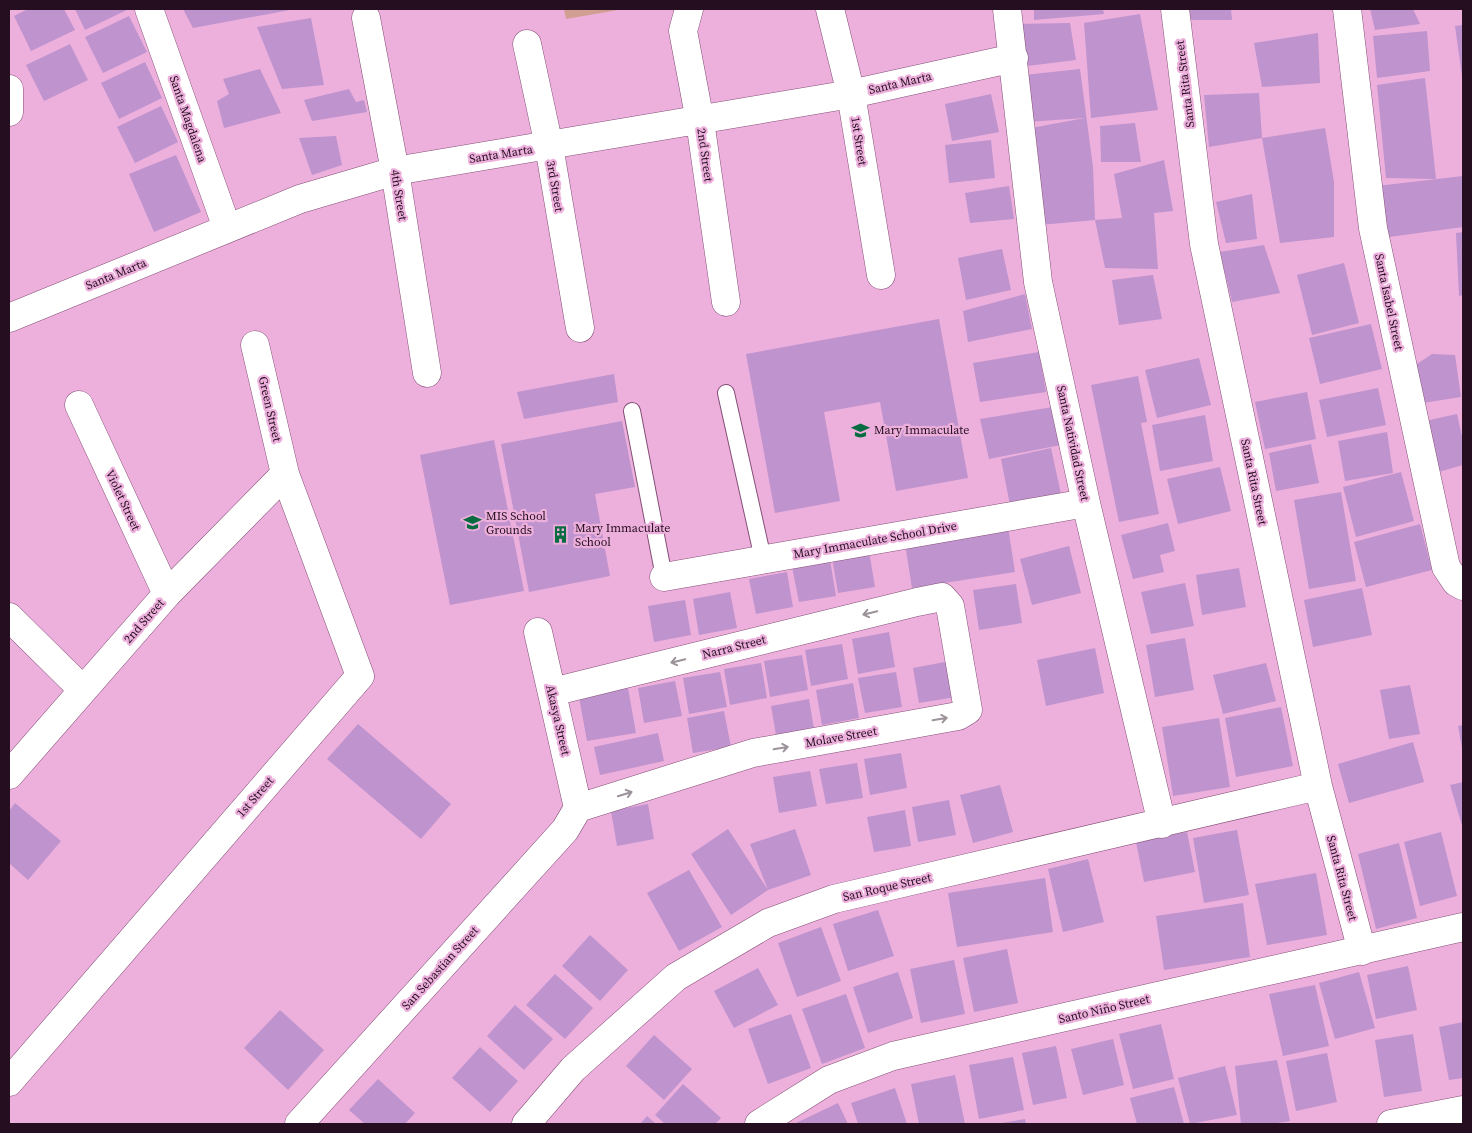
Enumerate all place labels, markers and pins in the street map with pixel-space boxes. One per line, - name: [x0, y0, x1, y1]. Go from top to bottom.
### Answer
- school or university icon: Mary Immaculate: [850, 420, 870, 440]
- place label: Mary Immaculate: [874, 422, 969, 438]
- place label: MIS School Grounds: [486, 508, 546, 538]
- school or university icon: MIS School Grounds: [462, 513, 482, 533]
- place label: Mary Immaculate School: [575, 520, 670, 550]
- building icon: Mary Immaculate School: [551, 525, 571, 545]

